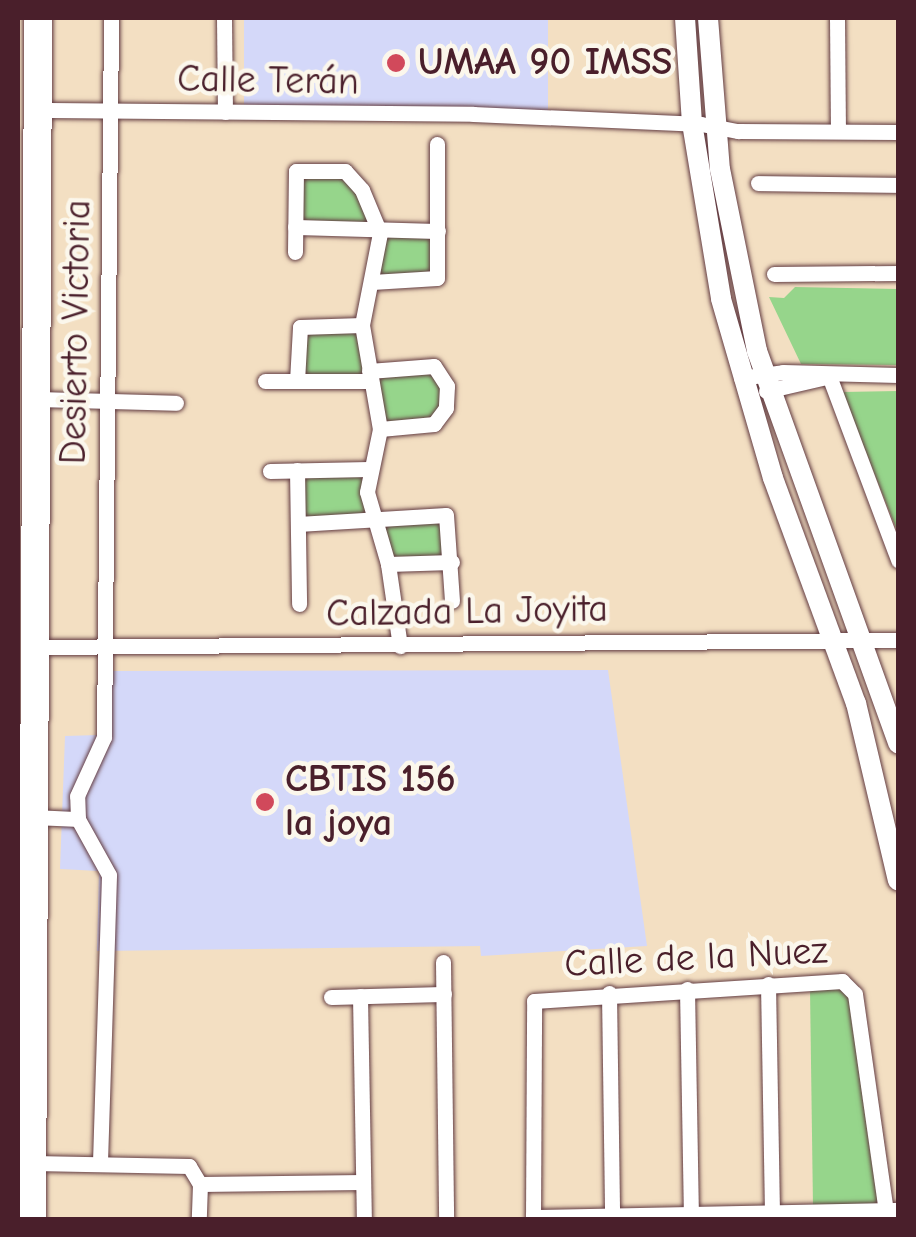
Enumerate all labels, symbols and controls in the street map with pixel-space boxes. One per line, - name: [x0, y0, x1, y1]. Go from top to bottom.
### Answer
- place label: UMAA 90 IMSS: [418, 40, 672, 86]
- marker: UMAA 90 IMSS: [383, 50, 409, 76]
- street label: Calle Terán: [177, 57, 359, 105]
- street label: Desierto Victoria: [51, 199, 101, 465]
- street label: Calzada La Joyita: [326, 587, 608, 637]
- place label: CBTIS 156 la joya: [285, 757, 456, 846]
- marker: CBTIS 156 la joya: [254, 791, 276, 813]
- street label: Calle de la Nuez: [563, 928, 829, 988]

